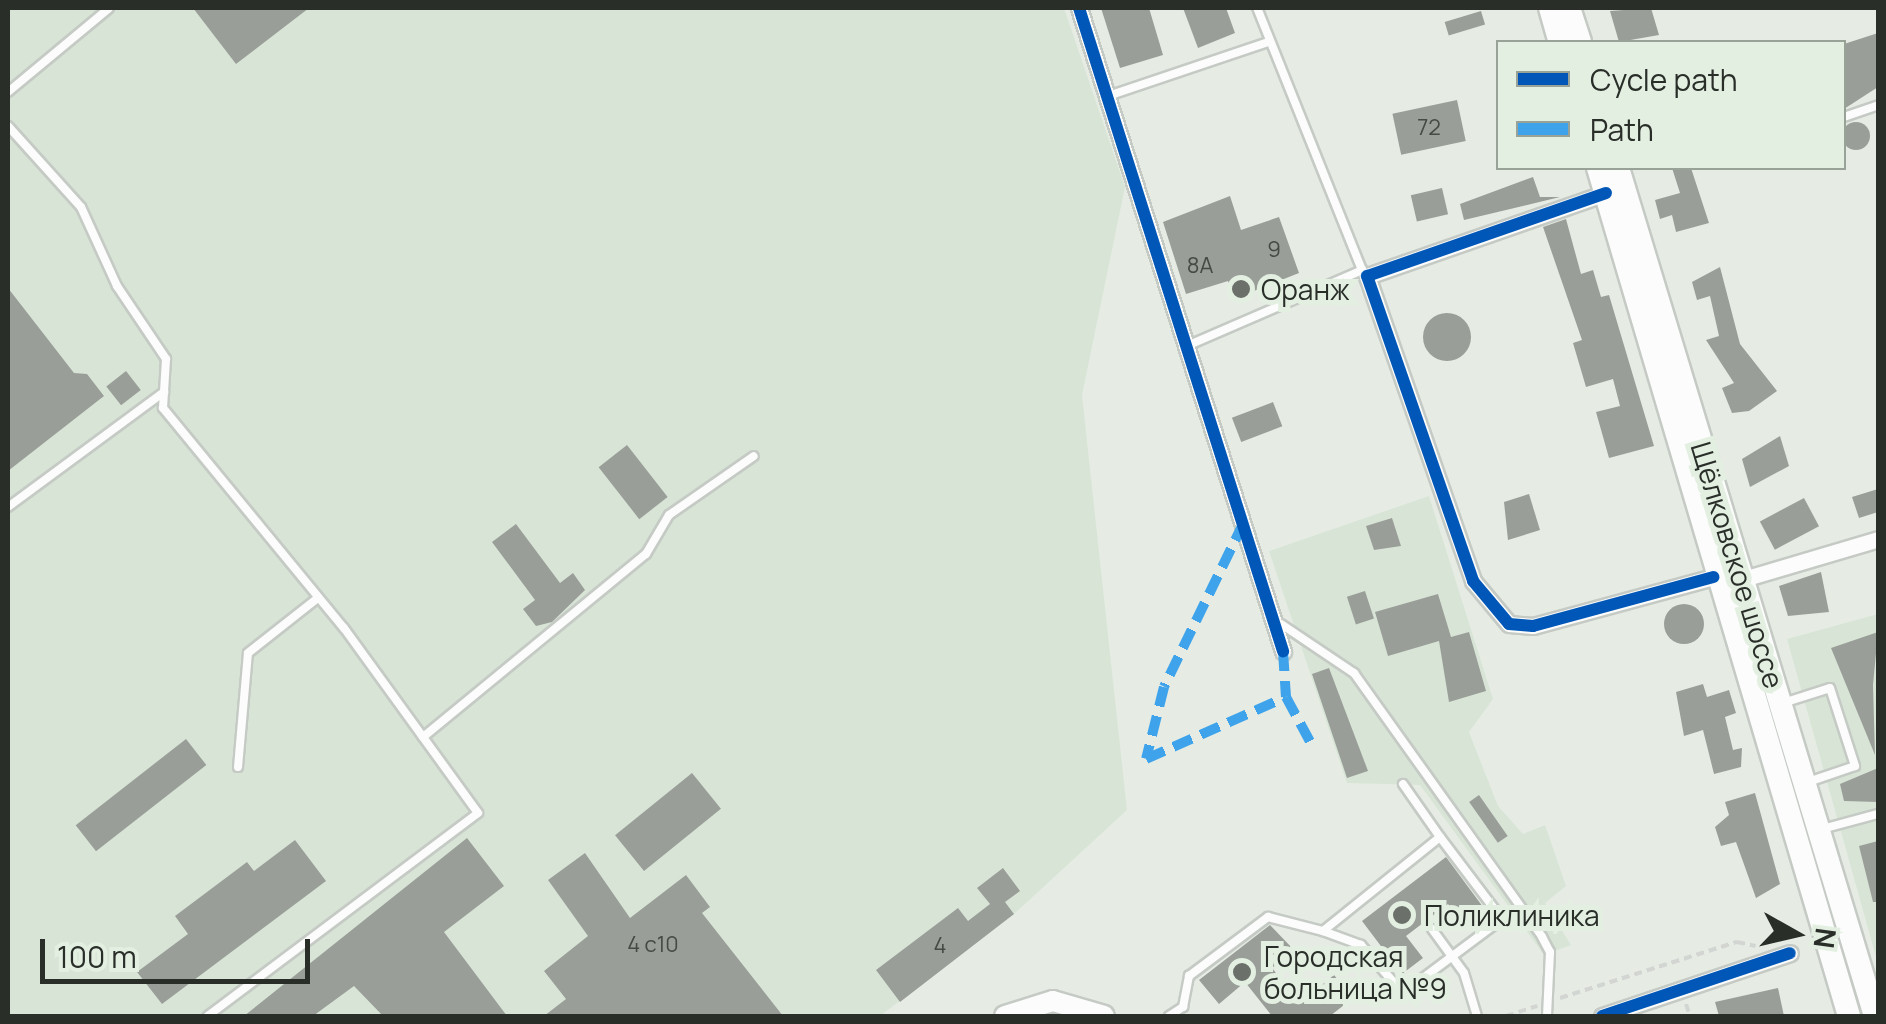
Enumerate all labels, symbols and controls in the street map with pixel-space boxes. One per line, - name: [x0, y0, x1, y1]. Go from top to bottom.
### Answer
- legend: [1496, 40, 1846, 170]
- text: Cycle path: [1590, 59, 1738, 100]
- text: Path: [1590, 109, 1654, 150]
- house number: 72: [1417, 115, 1441, 141]
- house number: 9: [1267, 237, 1281, 263]
- house number: 8А: [1187, 253, 1213, 279]
- place label: Оранж: [1261, 272, 1349, 306]
- marker: Оранж: [1230, 278, 1252, 300]
- street label: Щёлковское шоссе: [1685, 438, 1791, 692]
- north arrow: [1746, 884, 1846, 984]
- place label: Поликлиника: [1424, 898, 1600, 932]
- marker: Поликлиника: [1389, 902, 1415, 928]
- scale bar: [45, 919, 315, 981]
- text: N: [1805, 926, 1846, 951]
- house number: 4 с10: [627, 932, 679, 958]
- house number: 4: [934, 933, 946, 959]
- text: 100 m: [57, 936, 137, 977]
- place label: Городская больница №9: [1264, 939, 1447, 1005]
- marker: Городская больница №9: [1229, 959, 1255, 985]

